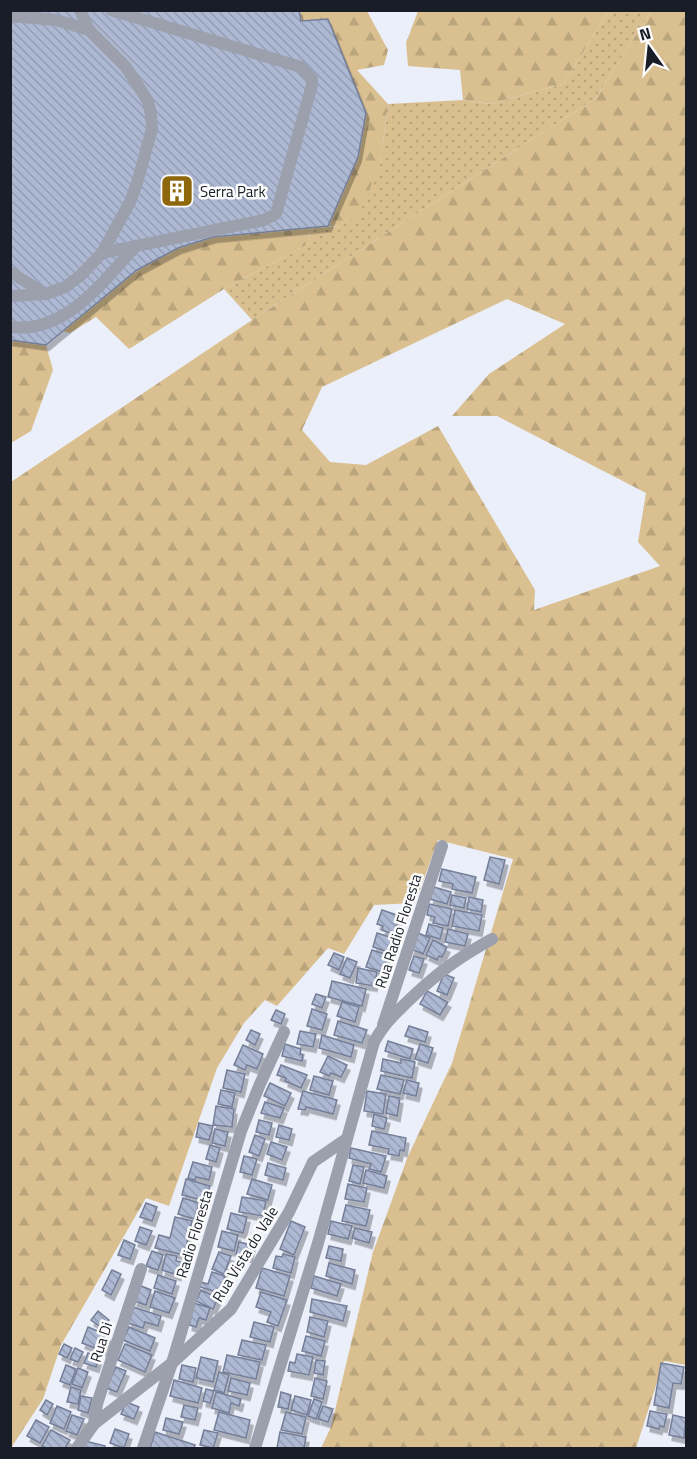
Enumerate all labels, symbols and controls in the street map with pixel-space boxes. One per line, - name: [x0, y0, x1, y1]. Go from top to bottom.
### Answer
- north arrow: [619, 18, 679, 78]
- text: N: [637, 20, 654, 47]
- building icon: Serra Park: [159, 173, 195, 209]
- place label: Serra Park: [200, 180, 266, 203]
- street label: Rua Radio Floresta: [369, 870, 427, 991]
- street label: Radio Floresta: [170, 1187, 218, 1281]
- street label: Rua Vista do Vale: [206, 1202, 284, 1306]
- street label: Rua Di: [84, 1319, 118, 1365]

